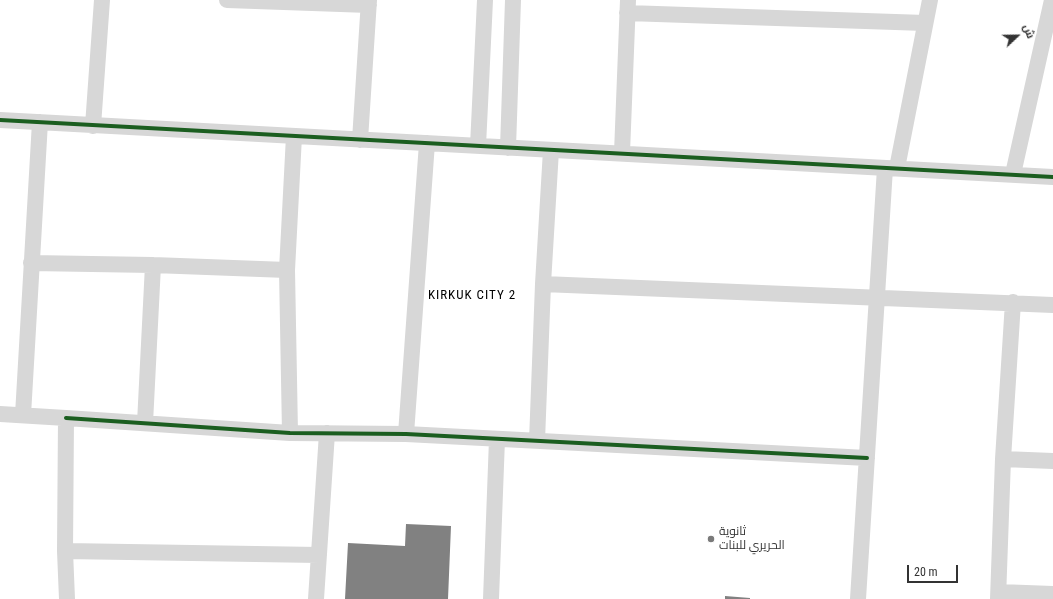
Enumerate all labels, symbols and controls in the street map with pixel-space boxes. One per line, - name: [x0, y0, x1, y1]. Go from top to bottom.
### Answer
- north arrow: [997, 16, 1037, 56]
- text: ش: [1020, 22, 1037, 40]
- district label: KIRKUK CITY 2: [428, 288, 516, 304]
- place label: ثانوية الحريري للبنات: [719, 525, 785, 553]
- marker: ثانوية الحريري للبنات: [706, 534, 716, 544]
- scale bar: [909, 557, 960, 583]
- text: 20 m: [914, 565, 938, 579]

